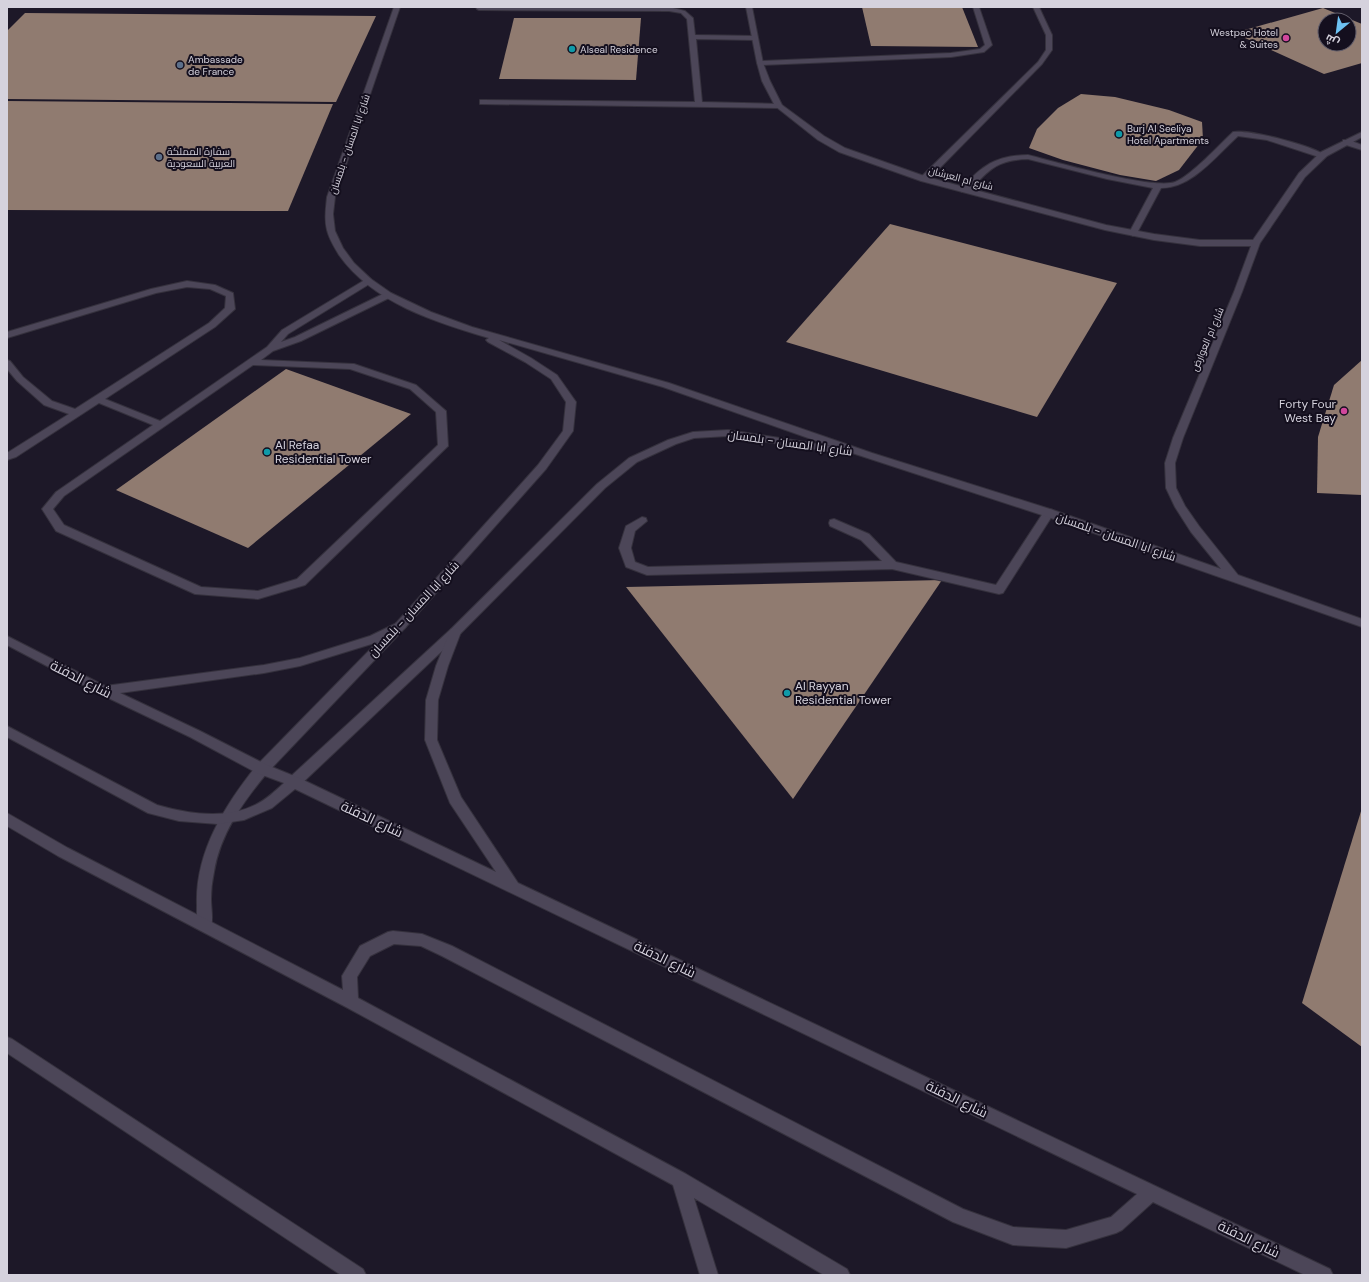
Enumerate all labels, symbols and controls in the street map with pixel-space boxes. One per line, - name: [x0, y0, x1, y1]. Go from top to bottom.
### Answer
- north arrow: [1317, 12, 1357, 52]
- place label: Westpac Hotel & Suites: [1210, 26, 1278, 51]
- text: ش: [1323, 31, 1342, 50]
- marker: Westpac Hotel & Suites: [1281, 33, 1291, 43]
- place label: Alseal Residence: [580, 43, 658, 56]
- marker: Alseal Residence: [567, 44, 577, 54]
- place label: Ambassade de France: [188, 53, 243, 78]
- marker: Ambassade de France: [175, 60, 185, 70]
- street label: شارع ابا المسان - بلمسان: [326, 92, 373, 196]
- place label: Burj Al Seeliya Hotel Apartments: [1127, 122, 1209, 147]
- marker: Burj Al Seeliya Hotel Apartments: [1114, 129, 1124, 139]
- place label: سفارة المملكة العربية السعودية: [167, 145, 235, 170]
- marker: سفارة المملكة العربية السعودية: [154, 152, 164, 162]
- street label: شارع ام العرشان: [927, 164, 995, 194]
- street label: شارع ام العوارض: [1188, 305, 1228, 374]
- place label: Forty Four West Bay: [1279, 396, 1337, 426]
- marker: Forty Four West Bay: [1339, 406, 1349, 416]
- street label: شارع ابا المسان - بلمسان: [727, 426, 853, 460]
- place label: Al Refaa Residential Tower: [275, 437, 372, 467]
- marker: Al Refaa Residential Tower: [262, 447, 272, 457]
- street label: شارع ابا المسان - بلمسان: [1054, 509, 1178, 565]
- street label: شارع ابا المسان - بلمسان: [365, 557, 463, 660]
- street label: شارع الدفنة: [47, 656, 115, 702]
- place label: Al Rayyan Residential Tower: [795, 678, 892, 708]
- marker: Al Rayyan Residential Tower: [782, 688, 792, 698]
- street label: شارع الدفنة: [338, 797, 406, 841]
- street label: شارع الدفنة: [631, 936, 699, 982]
- street label: شارع الدفنة: [923, 1076, 991, 1122]
- street label: شارع الدفنة: [1215, 1216, 1283, 1262]

